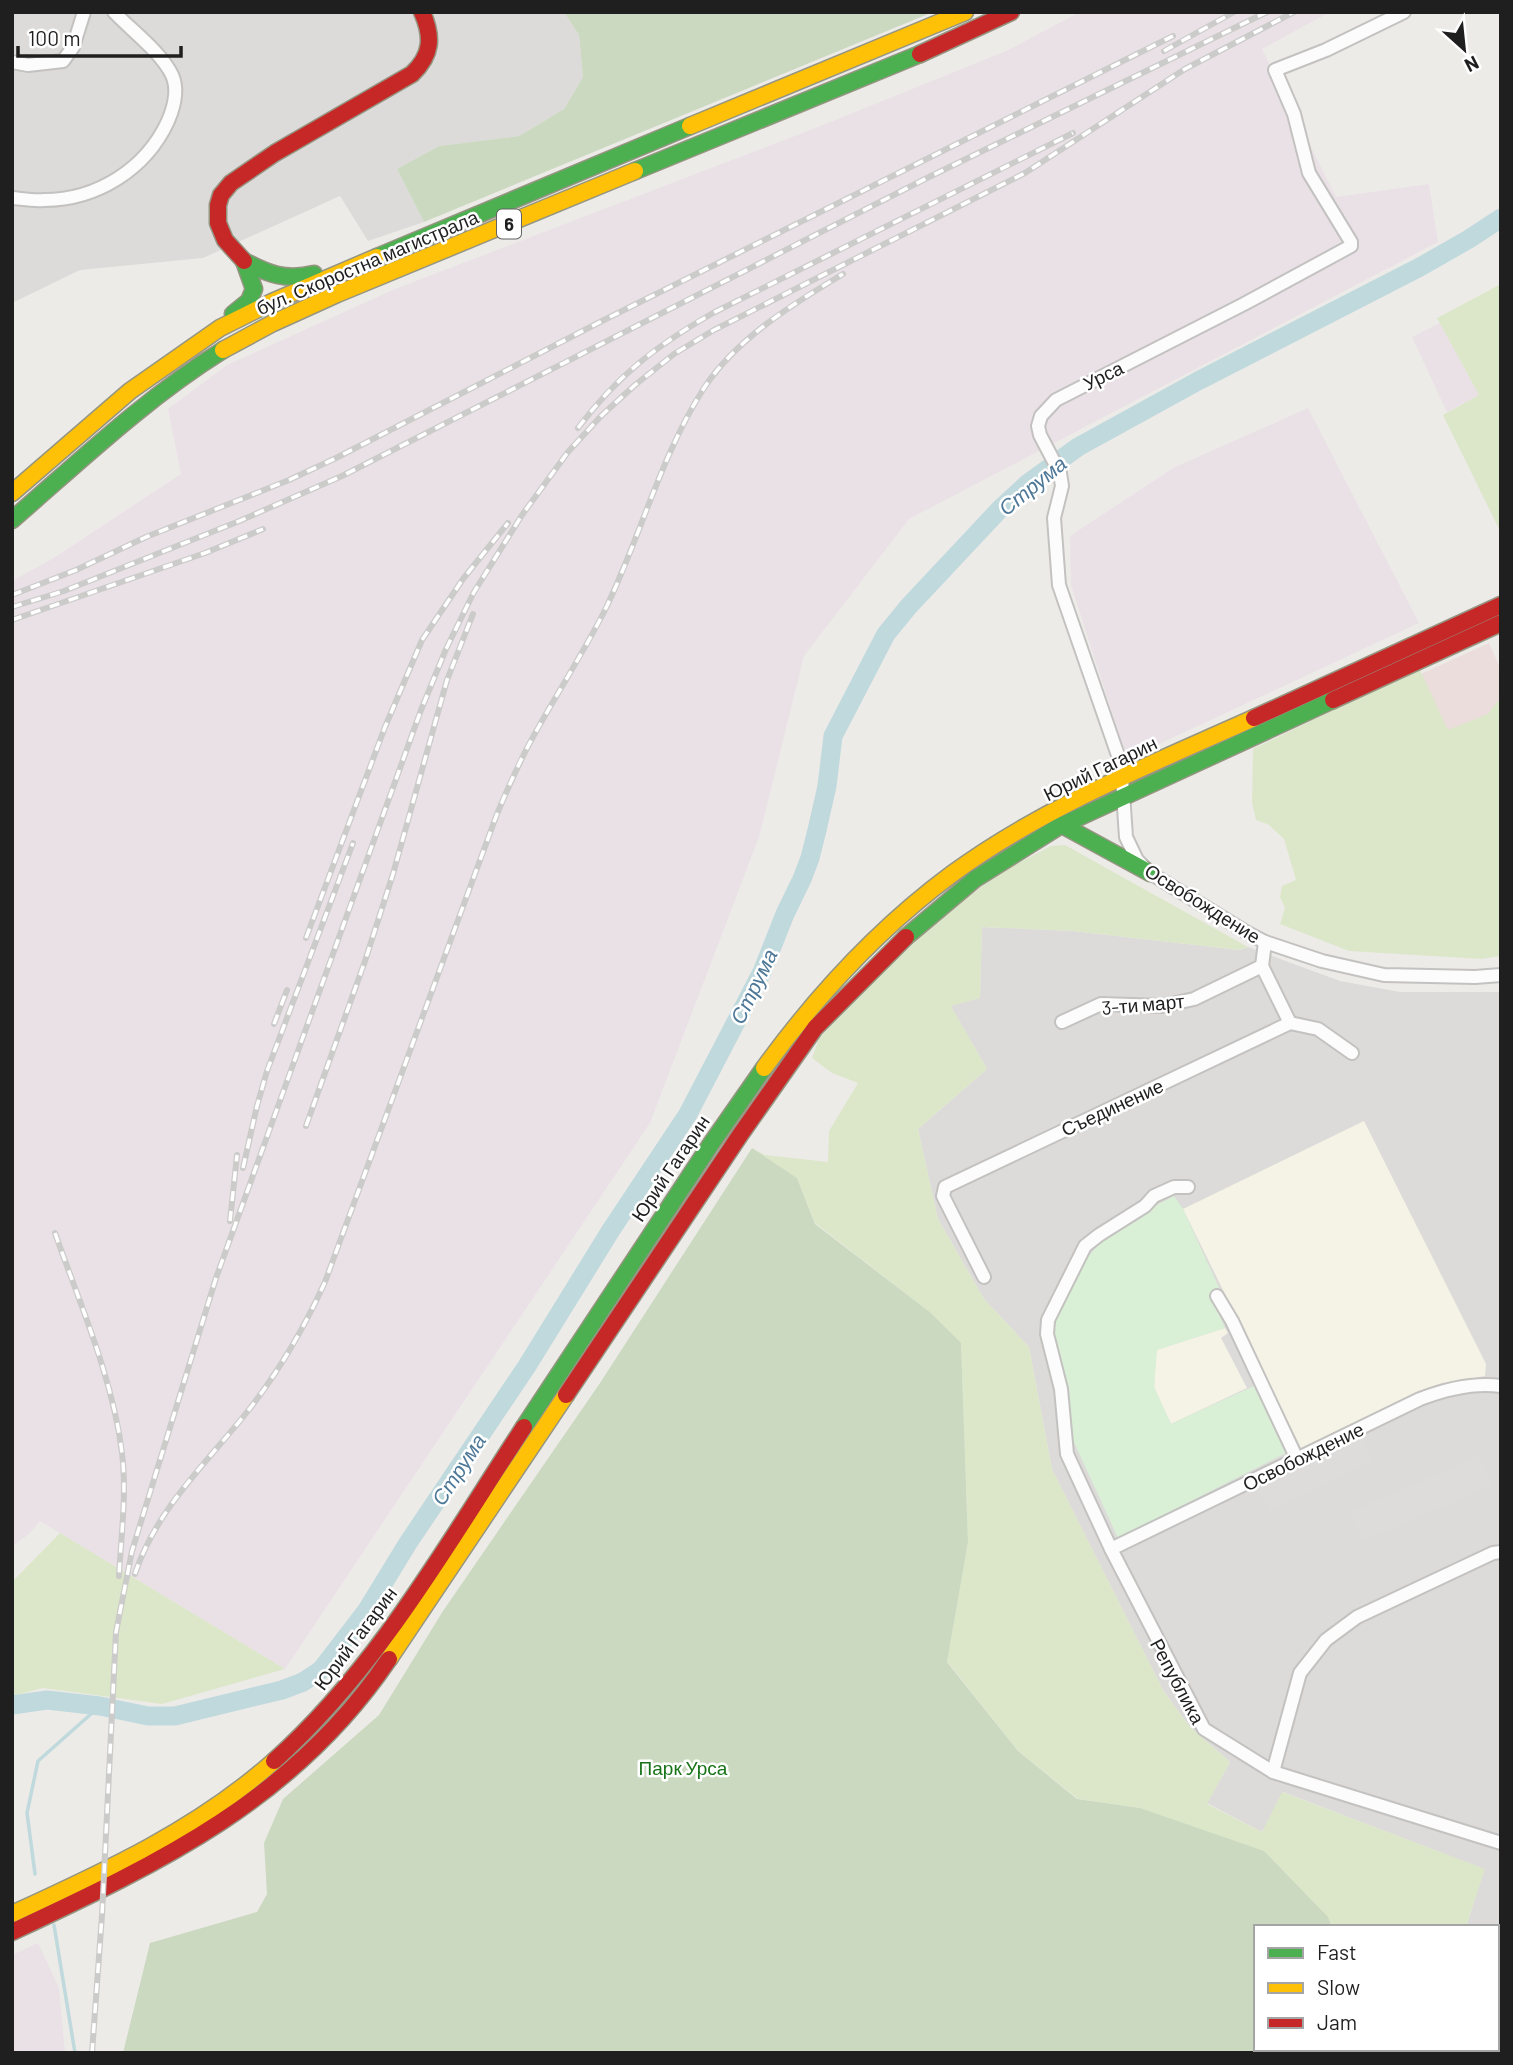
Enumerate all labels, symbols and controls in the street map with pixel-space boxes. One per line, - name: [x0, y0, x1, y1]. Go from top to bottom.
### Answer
- scale bar: [18, 14, 180, 58]
- north arrow: [1429, 14, 1499, 84]
- text: 100 m: [28, 25, 81, 50]
- text: N: [1461, 51, 1483, 78]
- street label: бул. Скоростна магистрала: [253, 205, 482, 319]
- road number: 6: [497, 210, 521, 238]
- street label: Урса: [1079, 355, 1127, 395]
- water label: Струма: [993, 450, 1071, 520]
- street label: Юрий Гагарин: [1040, 731, 1160, 805]
- street label: Освобождение: [1141, 858, 1265, 948]
- water label: Струма: [724, 945, 782, 1027]
- street label: 3-ти март: [1101, 989, 1186, 1019]
- street label: Съединение: [1057, 1073, 1167, 1141]
- street label: Юрий Гагарин: [626, 1110, 714, 1226]
- street label: Освобождение: [1239, 1417, 1367, 1495]
- water label: Струма: [426, 1429, 490, 1509]
- street label: Юрий Гагарин: [309, 1582, 401, 1694]
- street label: Република: [1146, 1634, 1210, 1728]
- park label: Парк Урса: [639, 1756, 728, 1779]
- legend: [1254, 1925, 1499, 2051]
- text: Fast: [1317, 1939, 1357, 1964]
- text: Slow: [1317, 1974, 1360, 1999]
- text: Jam: [1317, 2009, 1357, 2034]

